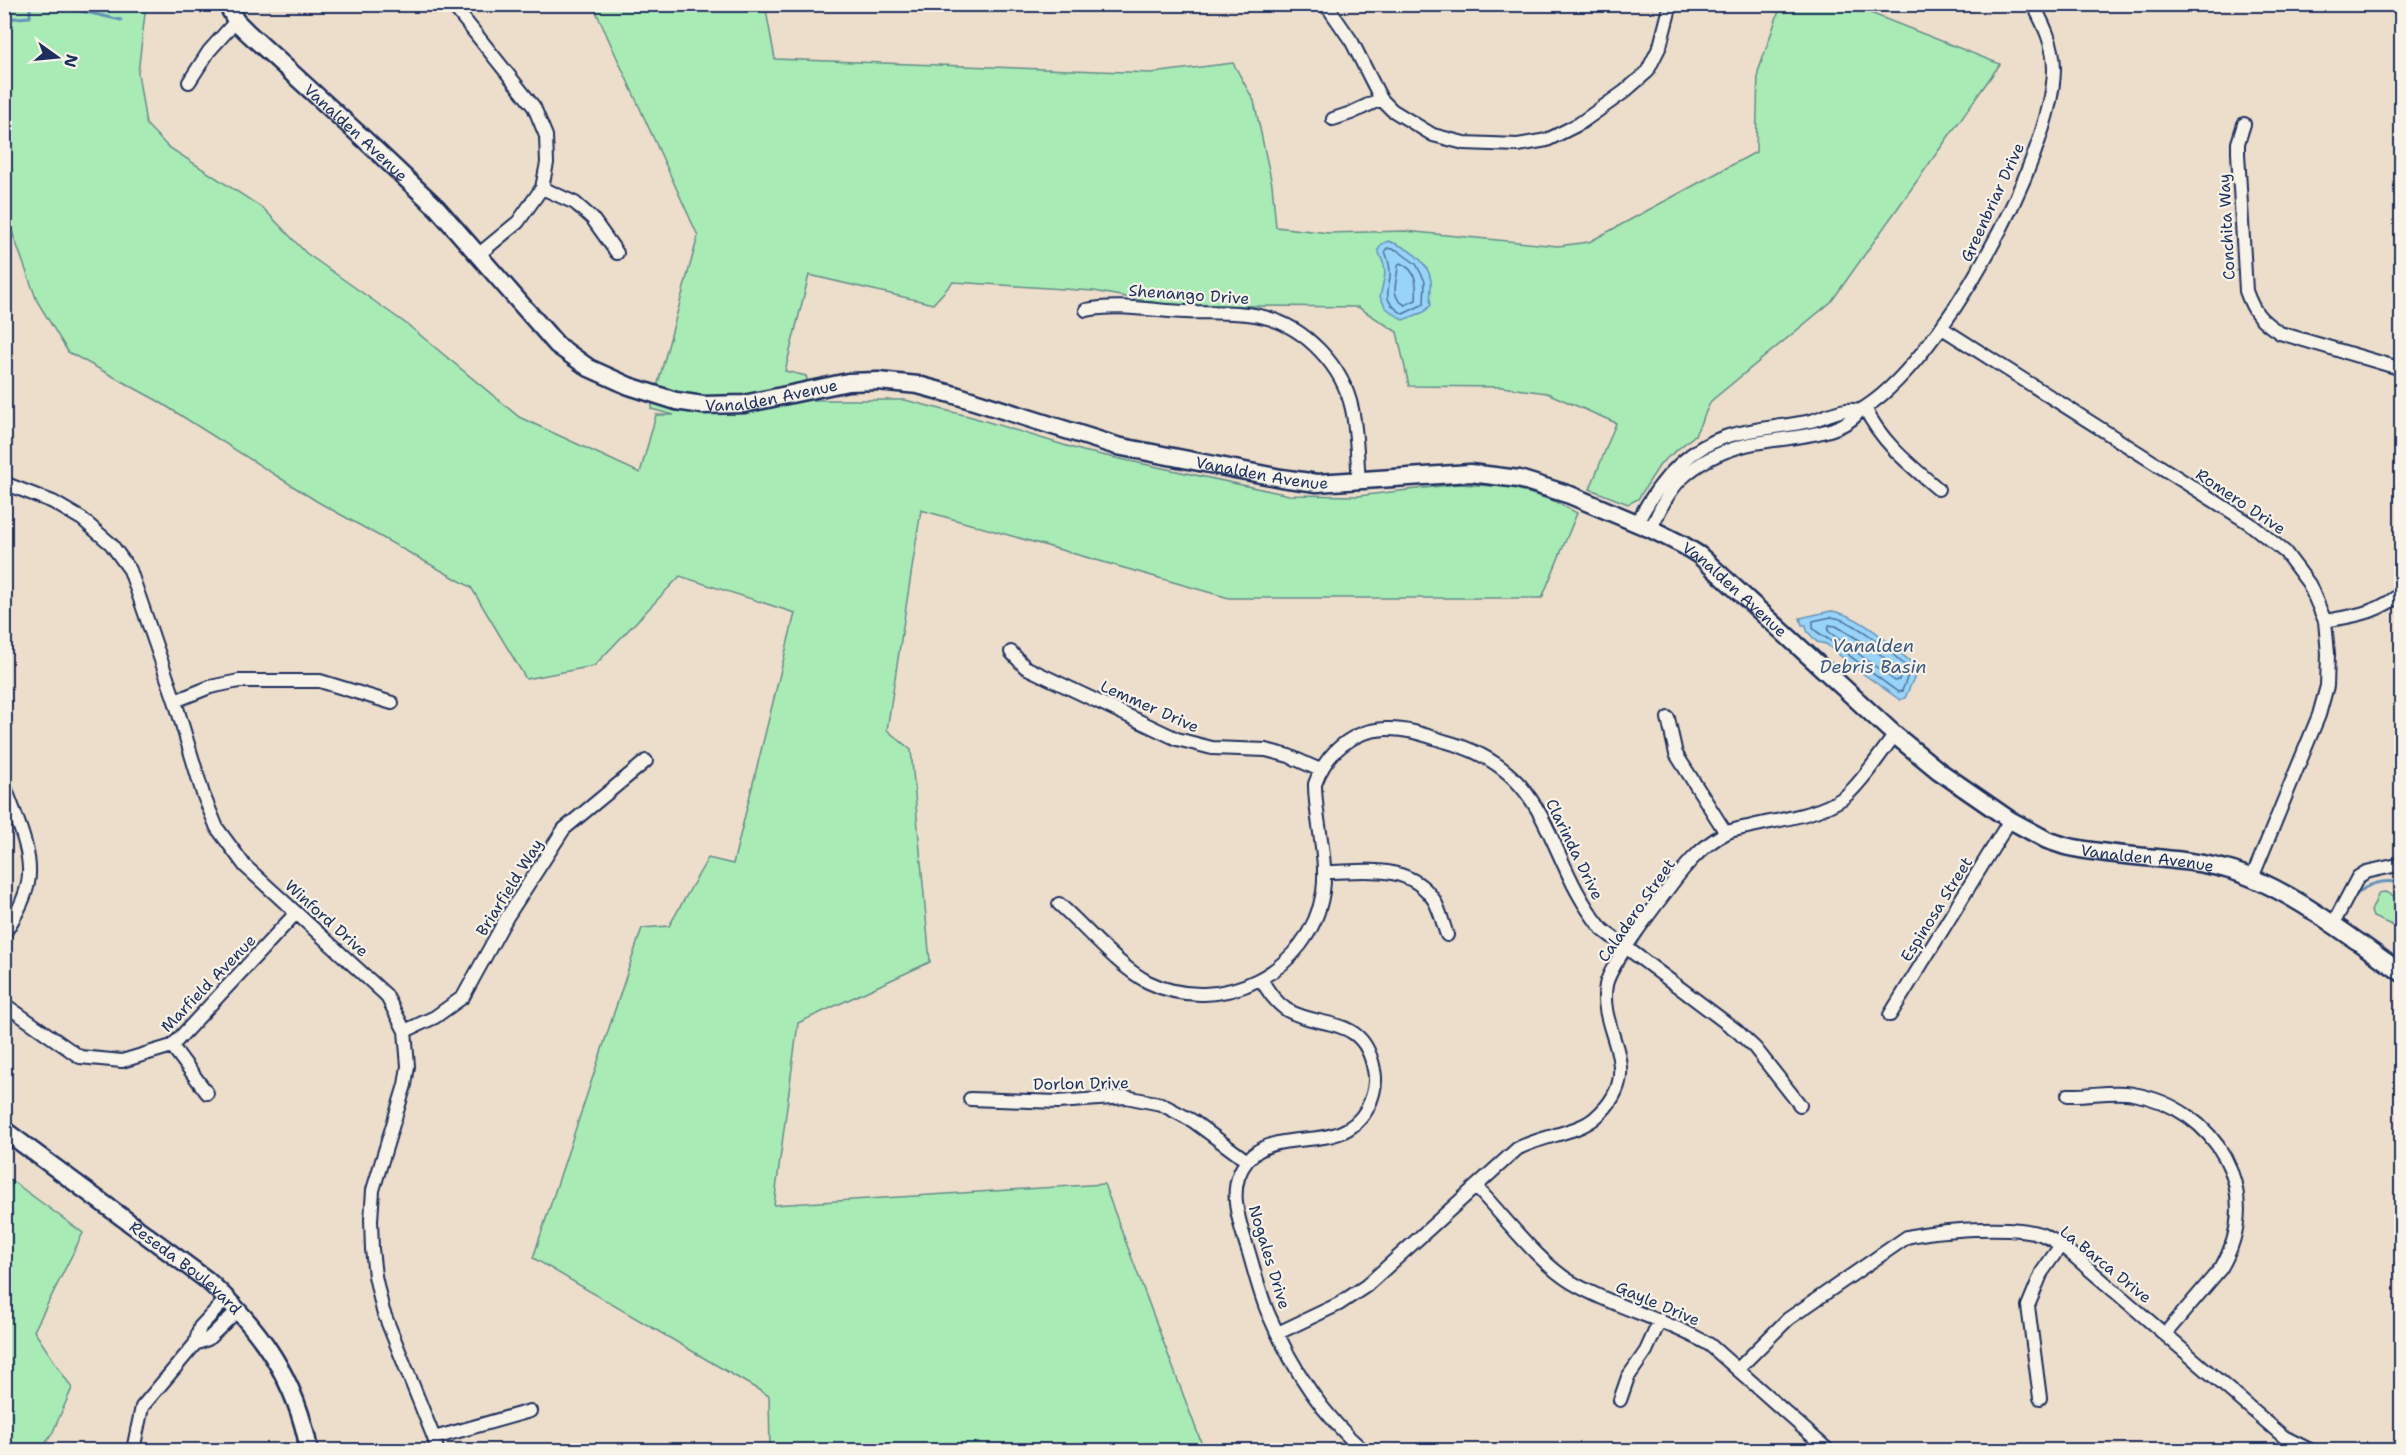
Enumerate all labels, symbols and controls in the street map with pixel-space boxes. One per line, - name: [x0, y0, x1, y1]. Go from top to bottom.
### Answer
- north arrow: [27, 27, 87, 87]
- text: N: [59, 52, 83, 70]
- street label: Vanalden Avenue: [299, 79, 412, 186]
- street label: Greenbriar Drive: [1956, 139, 2029, 265]
- street label: Conchita Way: [2213, 173, 2240, 281]
- street label: Shenango Drive: [1128, 280, 1250, 309]
- street label: Vanalden Avenue: [705, 374, 840, 416]
- street label: Vanalden Avenue: [1194, 452, 1329, 494]
- street label: Romero Drive: [2192, 464, 2290, 539]
- street label: Vanalden Avenue: [1678, 537, 1792, 642]
- water label: Vanalden Debris Basin: [1820, 634, 1926, 679]
- street label: Lemmer Drive: [1097, 675, 1202, 738]
- street label: Clarinda Drive: [1541, 795, 1608, 903]
- street label: Briarfield Way: [471, 835, 548, 940]
- street label: Vanalden Avenue: [2079, 839, 2216, 877]
- street label: Espinosa Street: [1896, 853, 1977, 966]
- street label: Caladero Street: [1593, 854, 1680, 966]
- street label: Winford Drive: [280, 875, 373, 962]
- street label: Marfield Avenue: [156, 930, 260, 1037]
- street label: Dorlon Drive: [1033, 1072, 1129, 1095]
- street label: Nogales Drive: [1244, 1203, 1295, 1312]
- street label: Reseda Boulevard: [125, 1216, 246, 1319]
- street label: La Barca Drive: [2056, 1221, 2156, 1308]
- street label: Gayle Drive: [1613, 1276, 1703, 1331]

